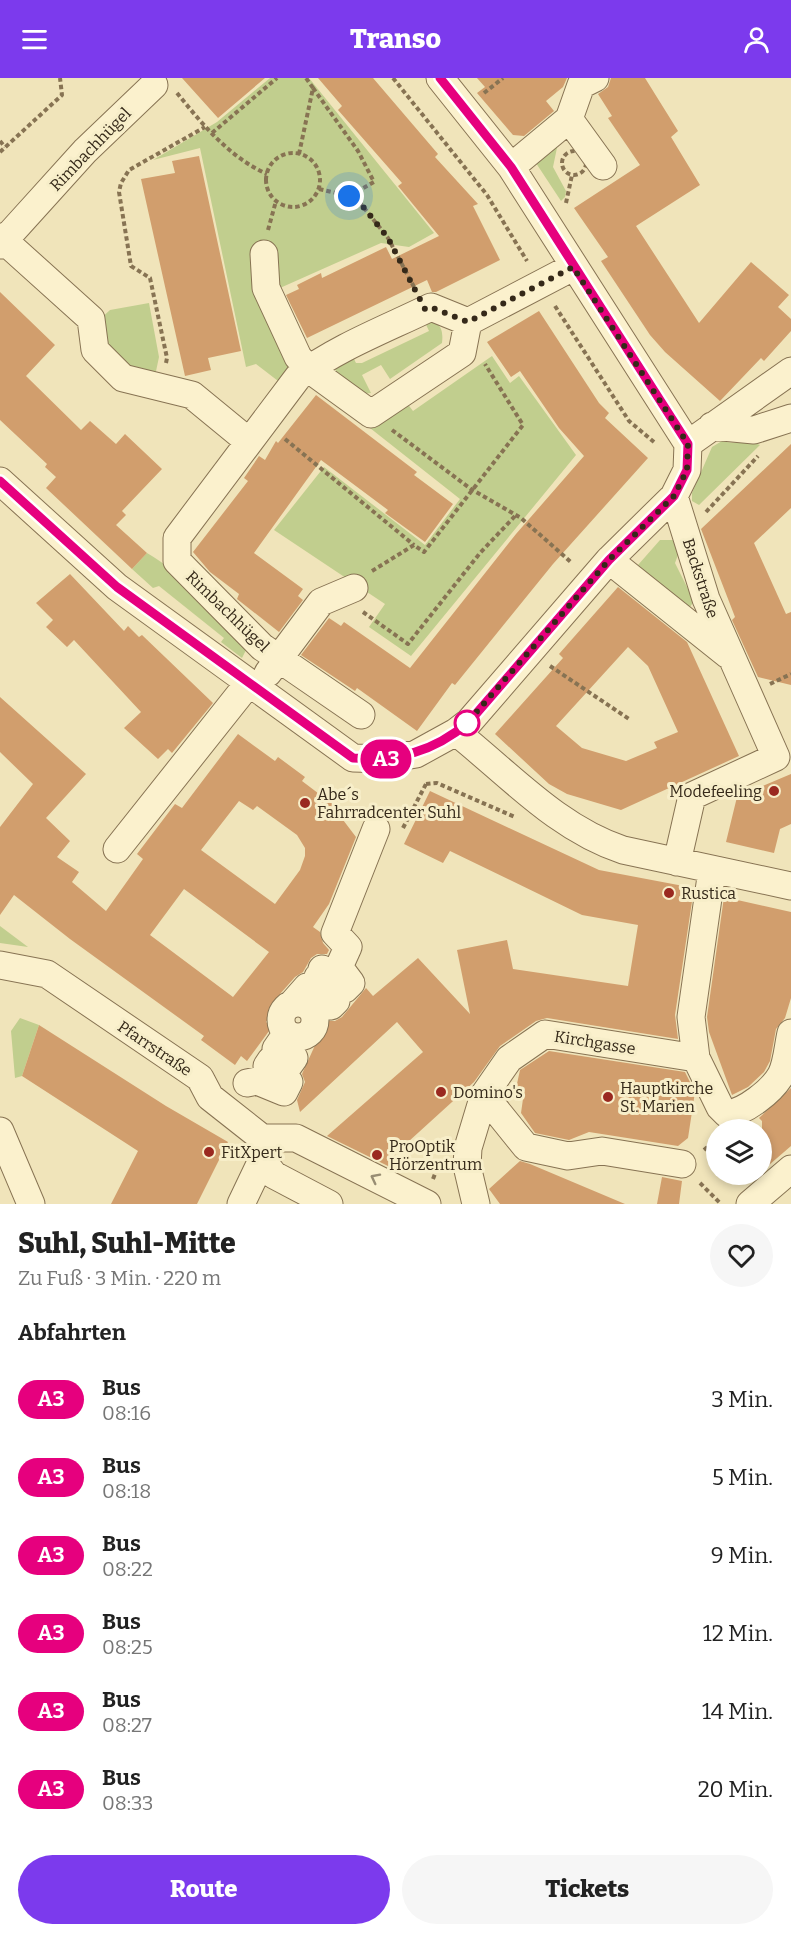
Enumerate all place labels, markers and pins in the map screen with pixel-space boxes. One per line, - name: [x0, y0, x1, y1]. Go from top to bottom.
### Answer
- unlabelled marker: [454, 710, 480, 736]
- place label: Modefeeling: [669, 782, 762, 801]
- marker: Modefeeling: [767, 784, 781, 798]
- place label: Abe´s Fahrradcenter Suhl: [317, 785, 461, 822]
- marker: Abe´s Fahrradcenter Suhl: [298, 796, 312, 810]
- place label: Rustica: [681, 884, 736, 903]
- marker: Rustica: [662, 886, 676, 900]
- place label: Hauptkirche St. Marien: [620, 1079, 713, 1116]
- place label: Domino's: [453, 1083, 523, 1102]
- marker: Domino's: [434, 1085, 448, 1099]
- marker: Hauptkirche St. Marien: [601, 1090, 615, 1104]
- place label: ProOptik Hörzentrum: [389, 1137, 482, 1174]
- place label: FitXpert: [221, 1143, 283, 1162]
- marker: FitXpert: [202, 1145, 216, 1159]
- marker: ProOptik Hörzentrum: [370, 1148, 384, 1162]

